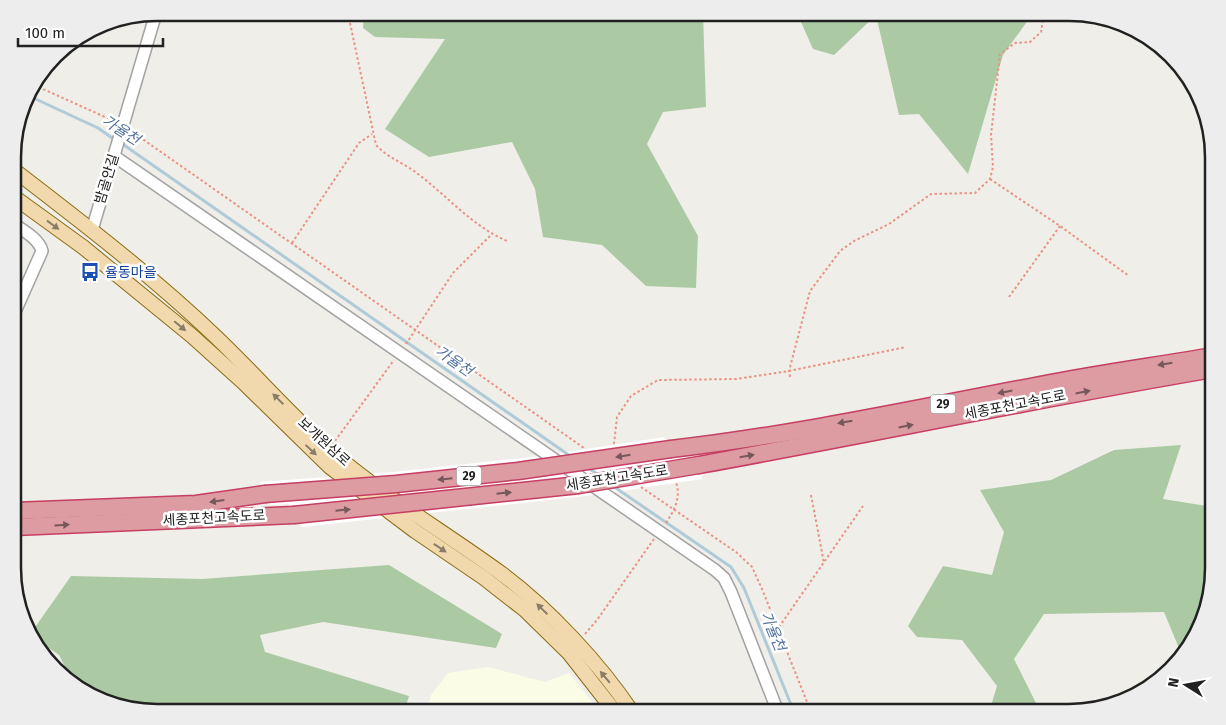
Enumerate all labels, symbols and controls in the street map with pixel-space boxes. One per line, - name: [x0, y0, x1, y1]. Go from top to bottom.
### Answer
- scale bar: [18, 15, 162, 47]
- text: 100 m: [25, 24, 65, 42]
- water label: 가율천: [99, 111, 145, 150]
- street label: 밤골안길: [91, 152, 123, 206]
- one-way arrow: [46, 220, 60, 230]
- bus stop icon: 율동마을: [79, 261, 101, 283]
- place label: 율동마을: [105, 264, 157, 281]
- one-way arrow: [174, 321, 187, 332]
- water label: 가율천: [432, 342, 478, 382]
- one-way arrow: [1157, 361, 1173, 369]
- street label: 세종포천고속도로: [963, 387, 1067, 423]
- one-way arrow: [1075, 387, 1091, 395]
- one-way arrow: [997, 388, 1013, 396]
- one-way arrow: [273, 394, 285, 406]
- road number: 29: [930, 394, 956, 414]
- street label: 보개원삼로: [294, 414, 354, 470]
- one-way arrow: [837, 419, 853, 427]
- one-way arrow: [899, 422, 914, 430]
- one-way arrow: [305, 444, 317, 456]
- one-way arrow: [615, 452, 631, 460]
- one-way arrow: [739, 452, 755, 460]
- street label: 세종포천고속도로: [565, 462, 669, 494]
- road number: 29: [456, 466, 482, 486]
- one-way arrow: [436, 475, 452, 483]
- one-way arrow: [497, 489, 513, 497]
- one-way arrow: [209, 497, 225, 505]
- one-way arrow: [335, 505, 351, 513]
- street label: 세종포천고속도로: [162, 507, 266, 529]
- one-way arrow: [55, 521, 71, 529]
- one-way arrow: [434, 543, 447, 553]
- one-way arrow: [536, 603, 548, 615]
- water label: 가율천: [757, 608, 790, 656]
- north arrow: [1161, 660, 1211, 710]
- one-way arrow: [599, 672, 611, 684]
- text: N: [1164, 676, 1183, 689]

